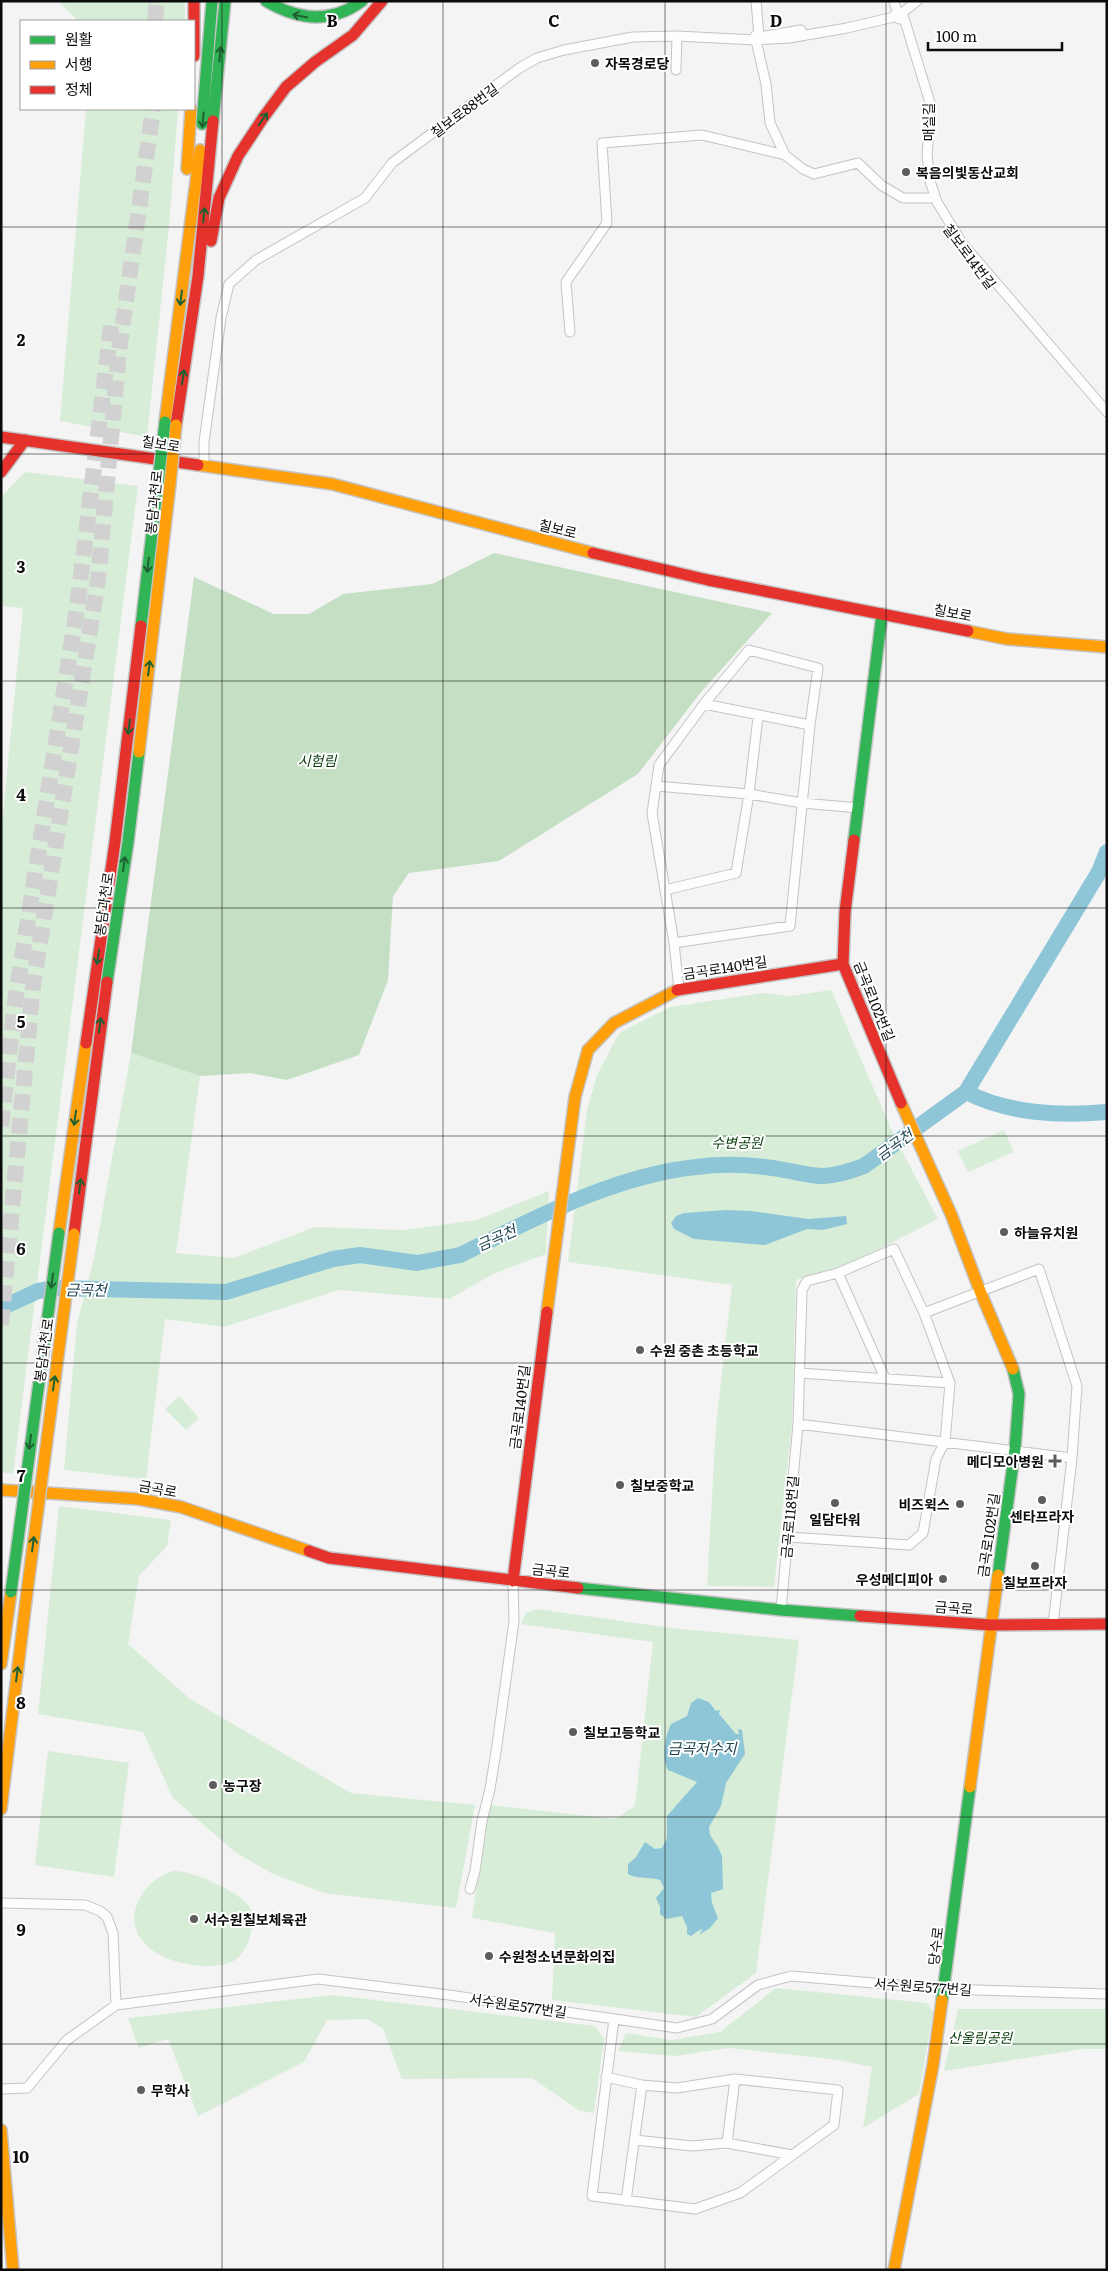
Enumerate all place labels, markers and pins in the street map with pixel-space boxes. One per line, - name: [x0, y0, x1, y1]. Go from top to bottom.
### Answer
- place label: 자목경로당: [605, 53, 670, 73]
- marker: 자목경로당: [589, 57, 601, 69]
- place label: 복음의빛동산교회: [916, 162, 1019, 182]
- marker: 복음의빛동산교회: [900, 166, 912, 178]
- place label: 하늘유치원: [1014, 1222, 1078, 1242]
- marker: 하늘유치원: [998, 1226, 1010, 1238]
- place label: 수원 중촌 초등학교: [650, 1340, 759, 1360]
- marker: 수원 중촌 초등학교: [634, 1344, 646, 1356]
- place label: 메디모아병원: [967, 1451, 1044, 1471]
- marker: 메디모아병원: [1048, 1454, 1062, 1468]
- place label: 칠보중학교: [630, 1475, 695, 1495]
- marker: 칠보중학교: [614, 1479, 626, 1491]
- place label: 비즈윅스: [898, 1494, 950, 1514]
- marker: 센타프라자: [1036, 1494, 1048, 1506]
- marker: 일담타워: [829, 1497, 841, 1509]
- marker: 비즈윅스: [954, 1498, 966, 1510]
- place label: 센타프라자: [1010, 1506, 1074, 1526]
- place label: 일담타워: [809, 1509, 861, 1529]
- marker: 칠보프라자: [1029, 1560, 1041, 1572]
- place label: 우성메디피아: [856, 1569, 933, 1589]
- place label: 칠보프라자: [1003, 1572, 1067, 1592]
- marker: 우성메디피아: [937, 1573, 949, 1585]
- place label: 칠보고등학교: [583, 1722, 660, 1742]
- marker: 칠보고등학교: [567, 1726, 579, 1738]
- place label: 농구장: [223, 1775, 262, 1795]
- marker: 농구장: [207, 1779, 219, 1791]
- place label: 서수원칠보체육관: [204, 1909, 307, 1929]
- marker: 서수원칠보체육관: [188, 1913, 200, 1925]
- place label: 수원청소년문화의집: [499, 1946, 615, 1966]
- marker: 수원청소년문화의집: [483, 1950, 495, 1962]
- place label: 무학사: [151, 2080, 190, 2100]
- marker: 무학사: [135, 2084, 147, 2096]

